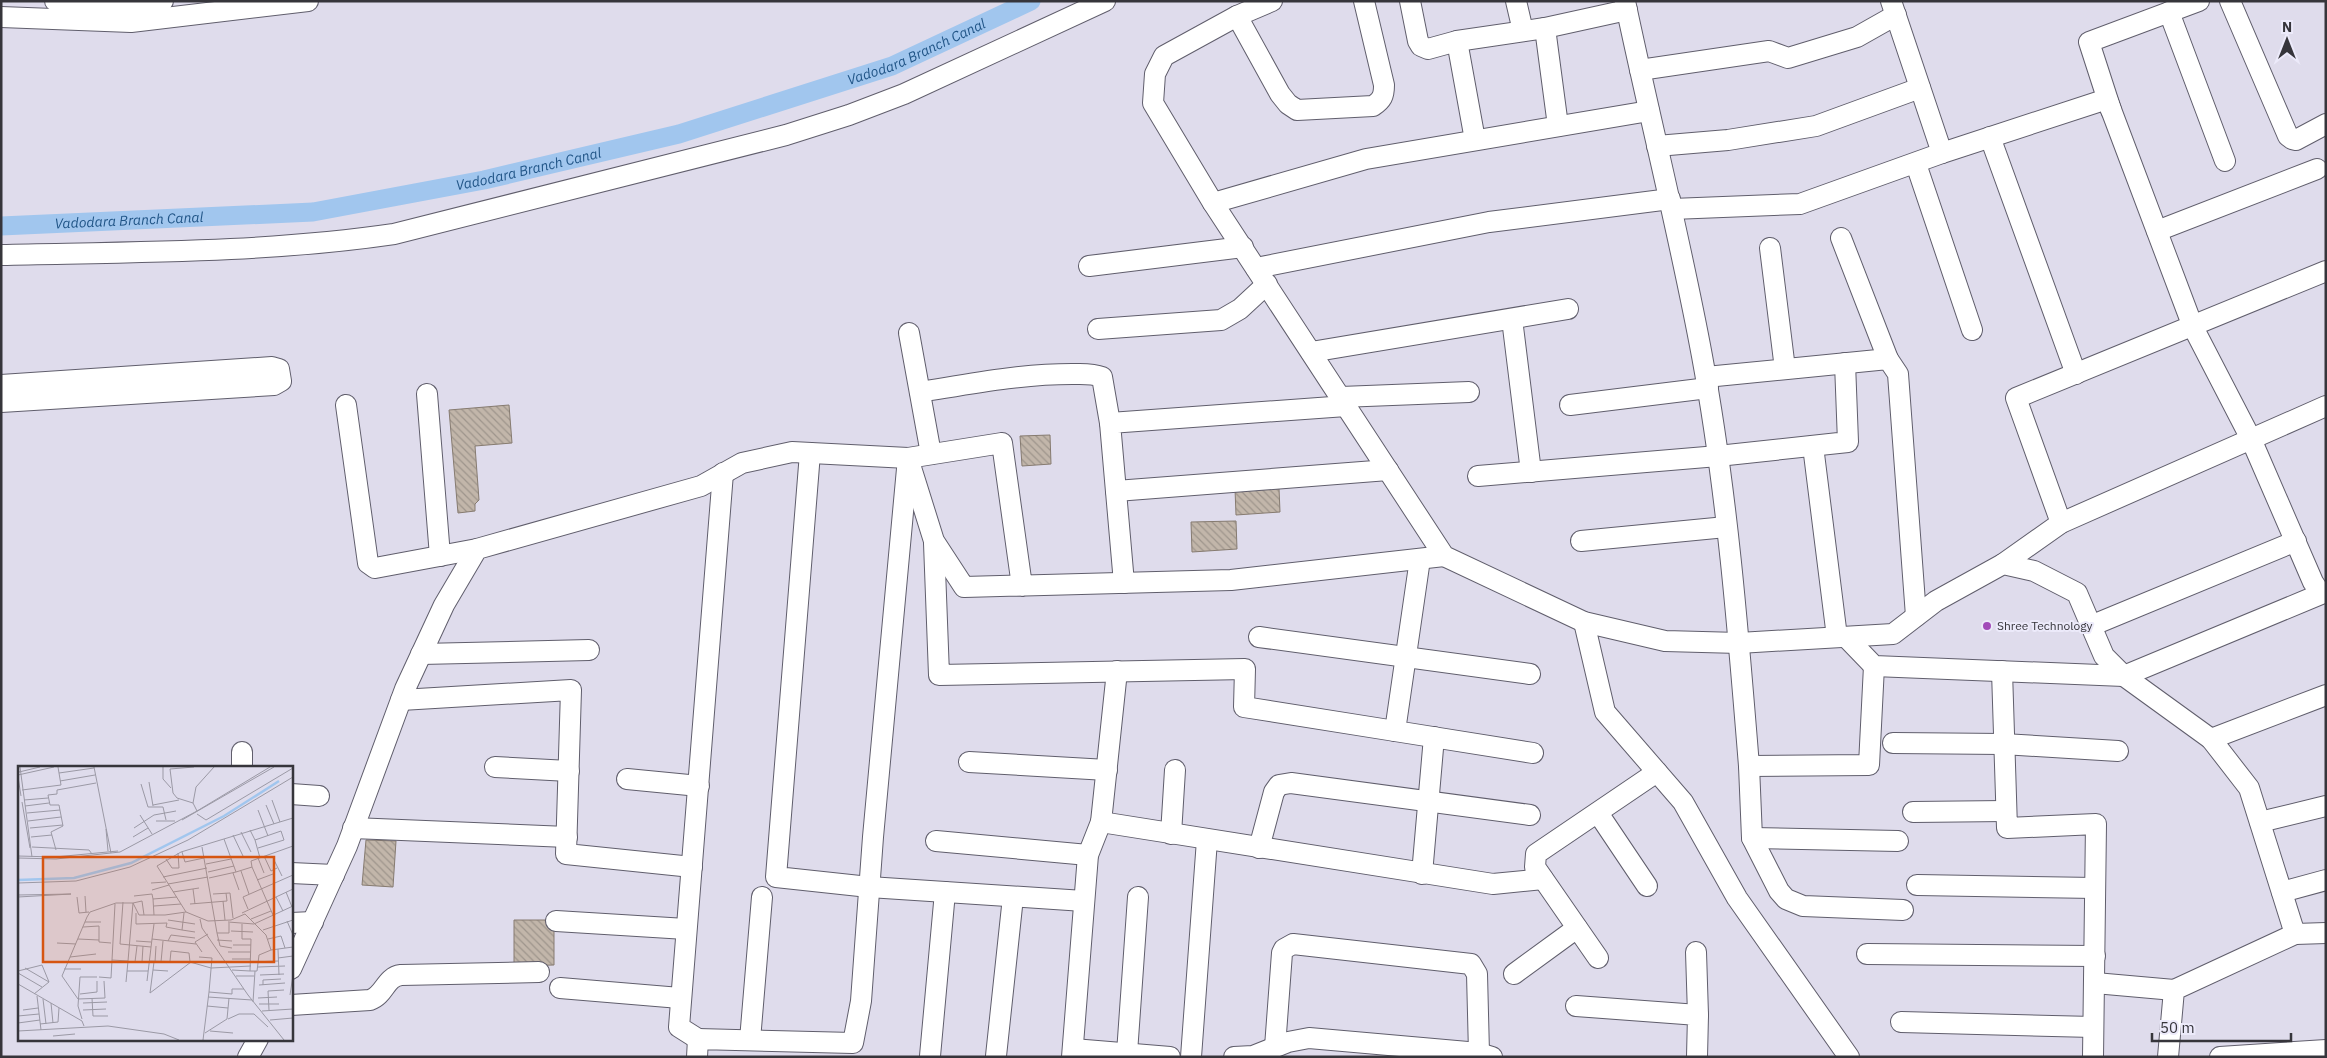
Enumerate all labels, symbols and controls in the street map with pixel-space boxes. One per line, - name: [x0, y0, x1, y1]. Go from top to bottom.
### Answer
- water label: Vadodara Branch Canal: [845, 14, 989, 89]
- north arrow: [2262, 15, 2312, 65]
- text: N: [2282, 18, 2292, 36]
- water label: Vadodara Branch Canal: [454, 144, 603, 194]
- water label: Vadodara Branch Canal: [54, 208, 204, 233]
- place label: Shree Technology: [1997, 618, 2093, 633]
- marker: Shree Technology: [1981, 620, 1993, 632]
- inset map: [18, 766, 292, 1040]
- scale bar: [2152, 1010, 2291, 1042]
- text: 50 m: [2160, 1018, 2195, 1037]

